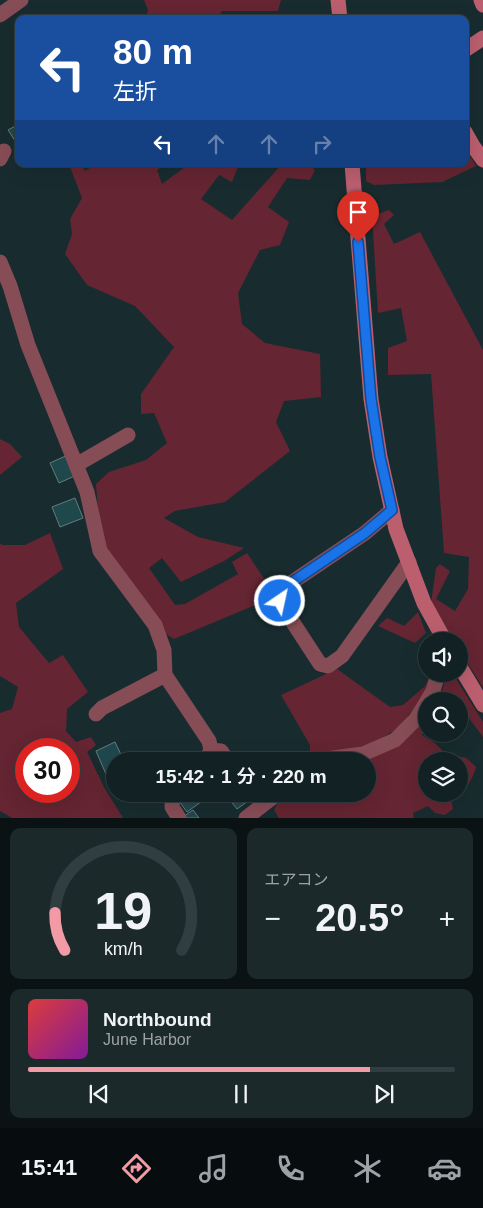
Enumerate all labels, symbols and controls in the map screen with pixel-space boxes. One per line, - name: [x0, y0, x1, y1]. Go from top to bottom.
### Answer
- text: 80 m: [113, 32, 193, 71]
- icon: left: [30, 35, 95, 100]
- text: 左折: [113, 79, 157, 104]
- icon: left: [149, 130, 177, 158]
- icon: ahead: [202, 130, 230, 158]
- icon: ahead: [255, 130, 283, 158]
- icon: right: [308, 130, 336, 158]
- pin: [337, 191, 379, 242]
- icon: arrive: [344, 198, 372, 226]
- position arrow: [253, 574, 305, 626]
- map controls: [418, 632, 468, 802]
- button: sound: [418, 632, 468, 682]
- button: search: [418, 692, 468, 742]
- speed limit sign: 30: [15, 738, 80, 803]
- button: layers: [418, 752, 468, 802]
- text: 15:42 · 1 分 · 220 m: [155, 766, 327, 787]
- text: エアコン: [265, 871, 329, 888]
- text: 19: [94, 882, 152, 940]
- text: 20.5°: [315, 897, 404, 939]
- text: −: [265, 903, 281, 934]
- text: +: [439, 903, 455, 934]
- text: km/h: [104, 939, 143, 959]
- text: Northbound: [103, 1009, 212, 1030]
- text: June Harbor: [103, 1031, 191, 1048]
- icon: previous: [85, 1080, 113, 1108]
- icon: pause: [227, 1080, 255, 1108]
- icon: next: [370, 1080, 398, 1108]
- icon: directions: [119, 1151, 154, 1186]
- icon: music: [196, 1151, 231, 1186]
- icon: phone: [273, 1151, 308, 1186]
- icon: climate: [350, 1151, 385, 1186]
- icon: car: [427, 1151, 462, 1186]
- text: 15:41: [21, 1155, 77, 1180]

